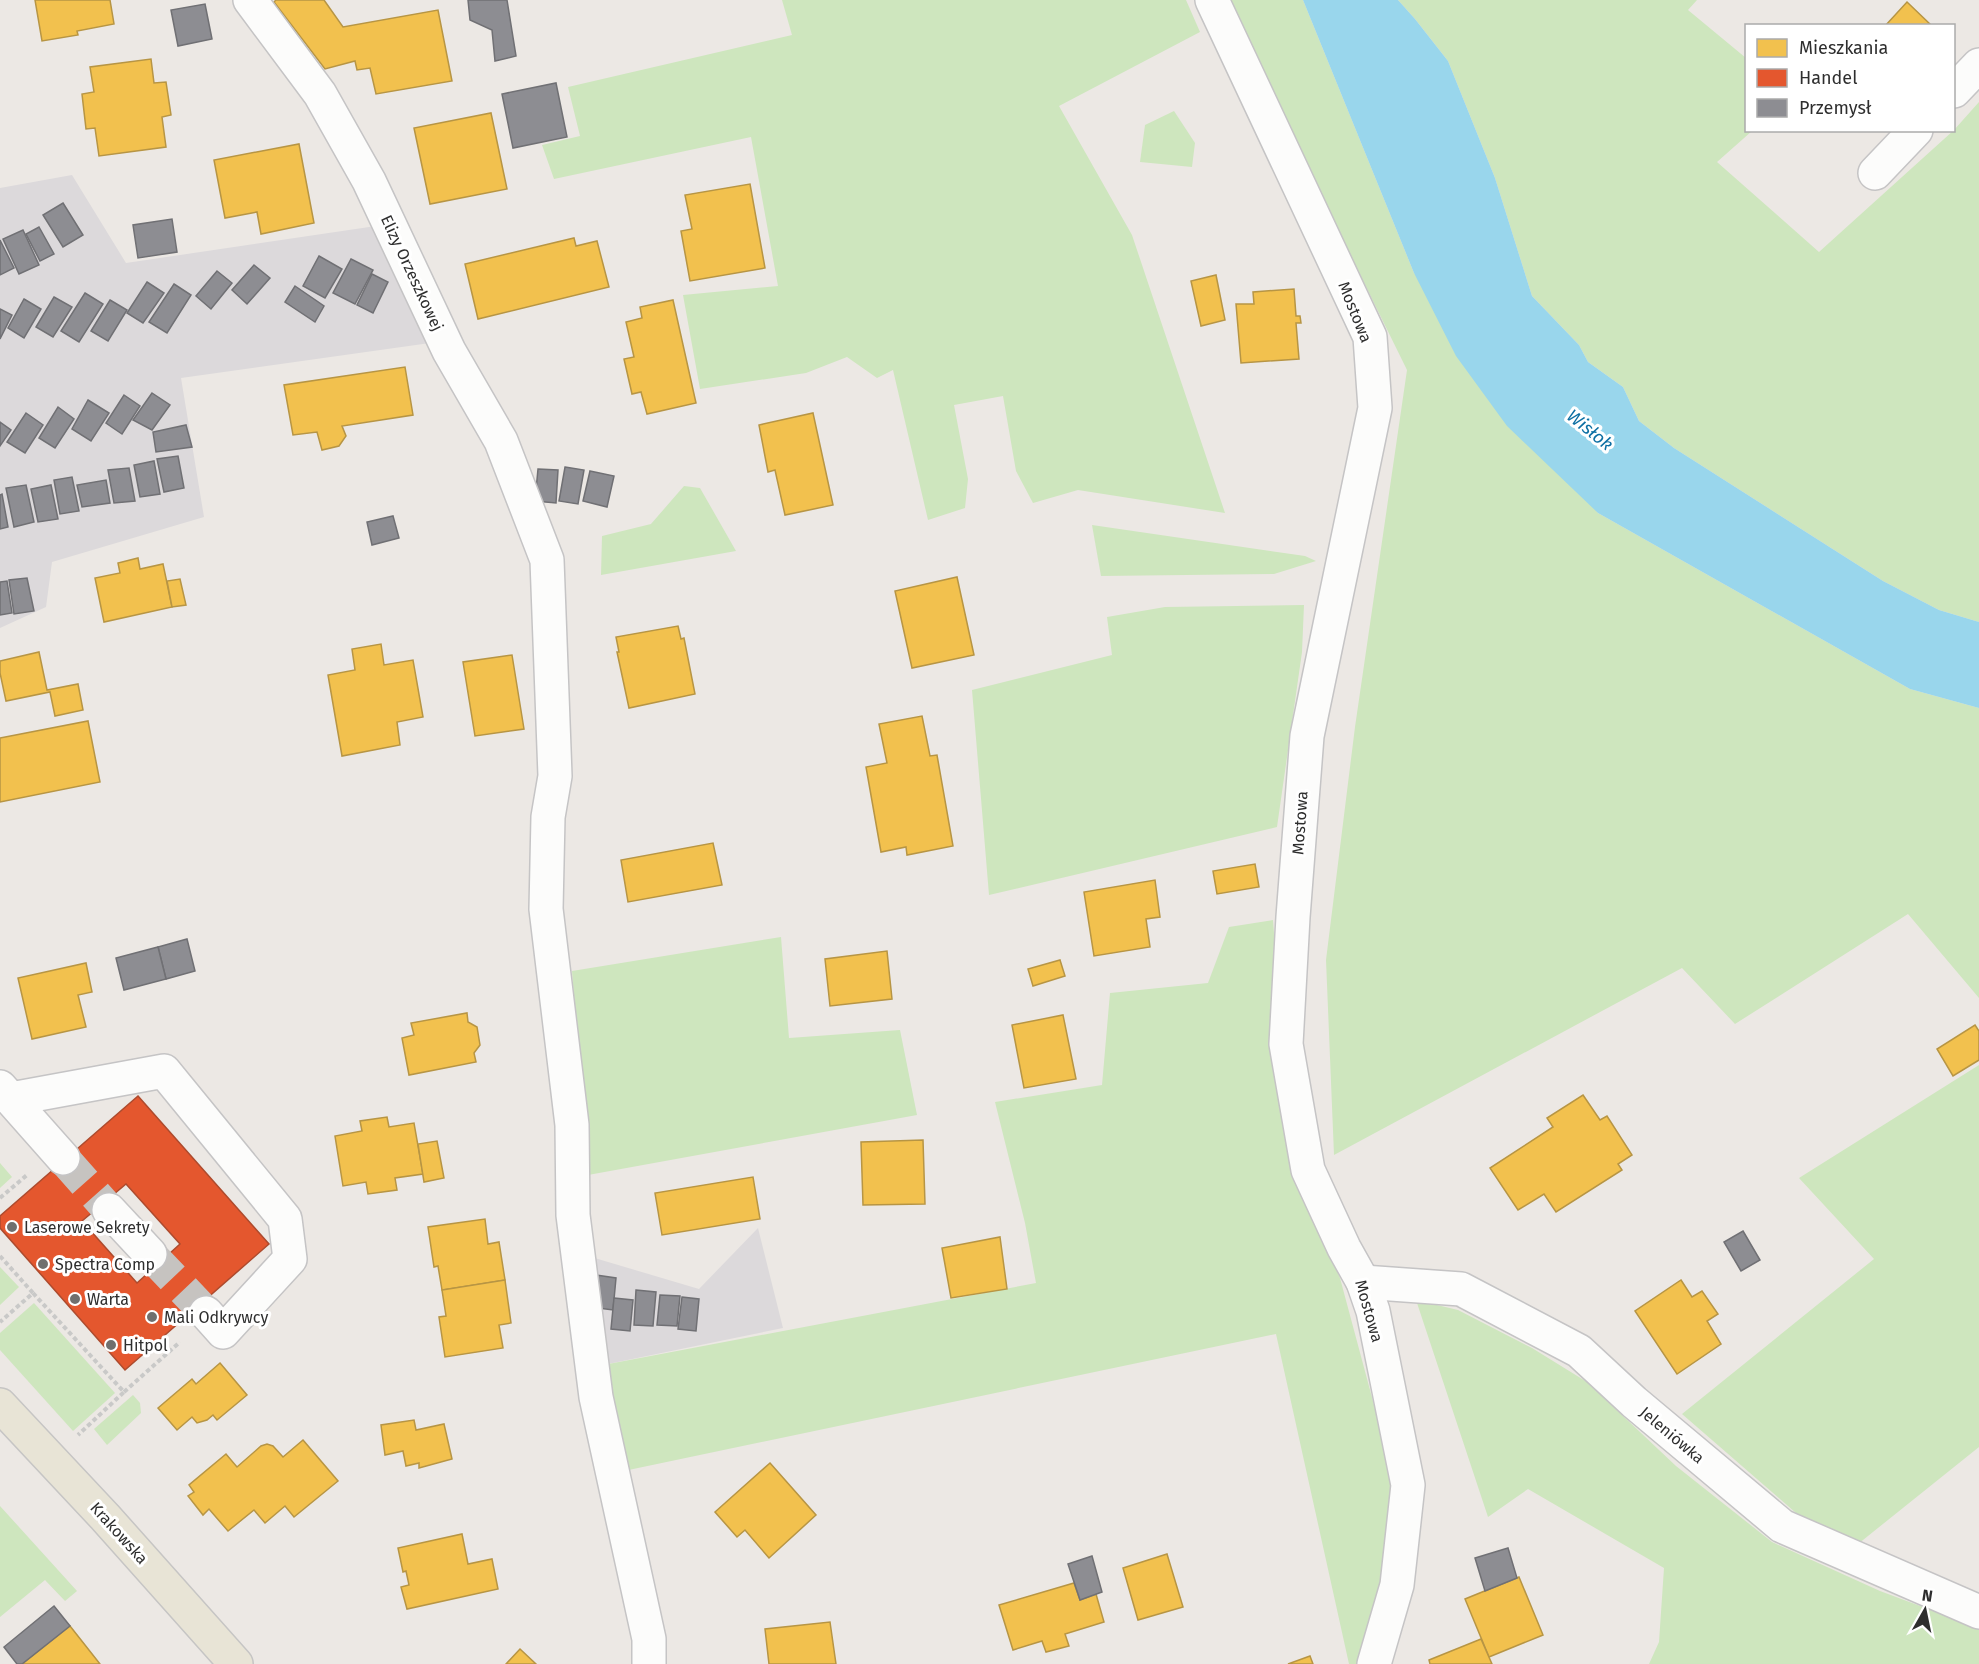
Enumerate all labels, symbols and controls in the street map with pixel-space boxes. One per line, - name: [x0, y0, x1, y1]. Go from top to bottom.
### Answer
- legend: [1745, 24, 1955, 132]
- text: Mieszkania: [1799, 37, 1888, 59]
- text: Handel: [1799, 67, 1857, 89]
- text: Przemysł: [1799, 97, 1872, 119]
- street label: Elizy Orzeszkowej: [377, 212, 447, 334]
- street label: Mostowa: [1334, 279, 1376, 345]
- water label: Wisłok: [1562, 405, 1618, 455]
- street label: Mostowa: [1288, 790, 1312, 856]
- place label: Laserowe Sekrety: [24, 1218, 150, 1237]
- marker: Laserowe Sekrety: [5, 1220, 19, 1234]
- place label: Spectra Comp: [55, 1255, 155, 1274]
- marker: Spectra Comp: [36, 1257, 50, 1271]
- street label: Mostowa: [1351, 1278, 1387, 1344]
- place label: Warta: [87, 1290, 129, 1309]
- marker: Warta: [68, 1292, 82, 1306]
- place label: Mali Odkrywcy: [164, 1308, 268, 1327]
- marker: Mali Odkrywcy: [145, 1310, 159, 1324]
- place label: Hitpol: [123, 1336, 168, 1355]
- marker: Hitpol: [104, 1338, 118, 1352]
- street label: Jeleniówka: [1636, 1403, 1708, 1467]
- street label: Krakowska: [86, 1498, 152, 1568]
- north arrow: [1895, 1580, 1955, 1640]
- text: N: [1921, 1585, 1934, 1606]

